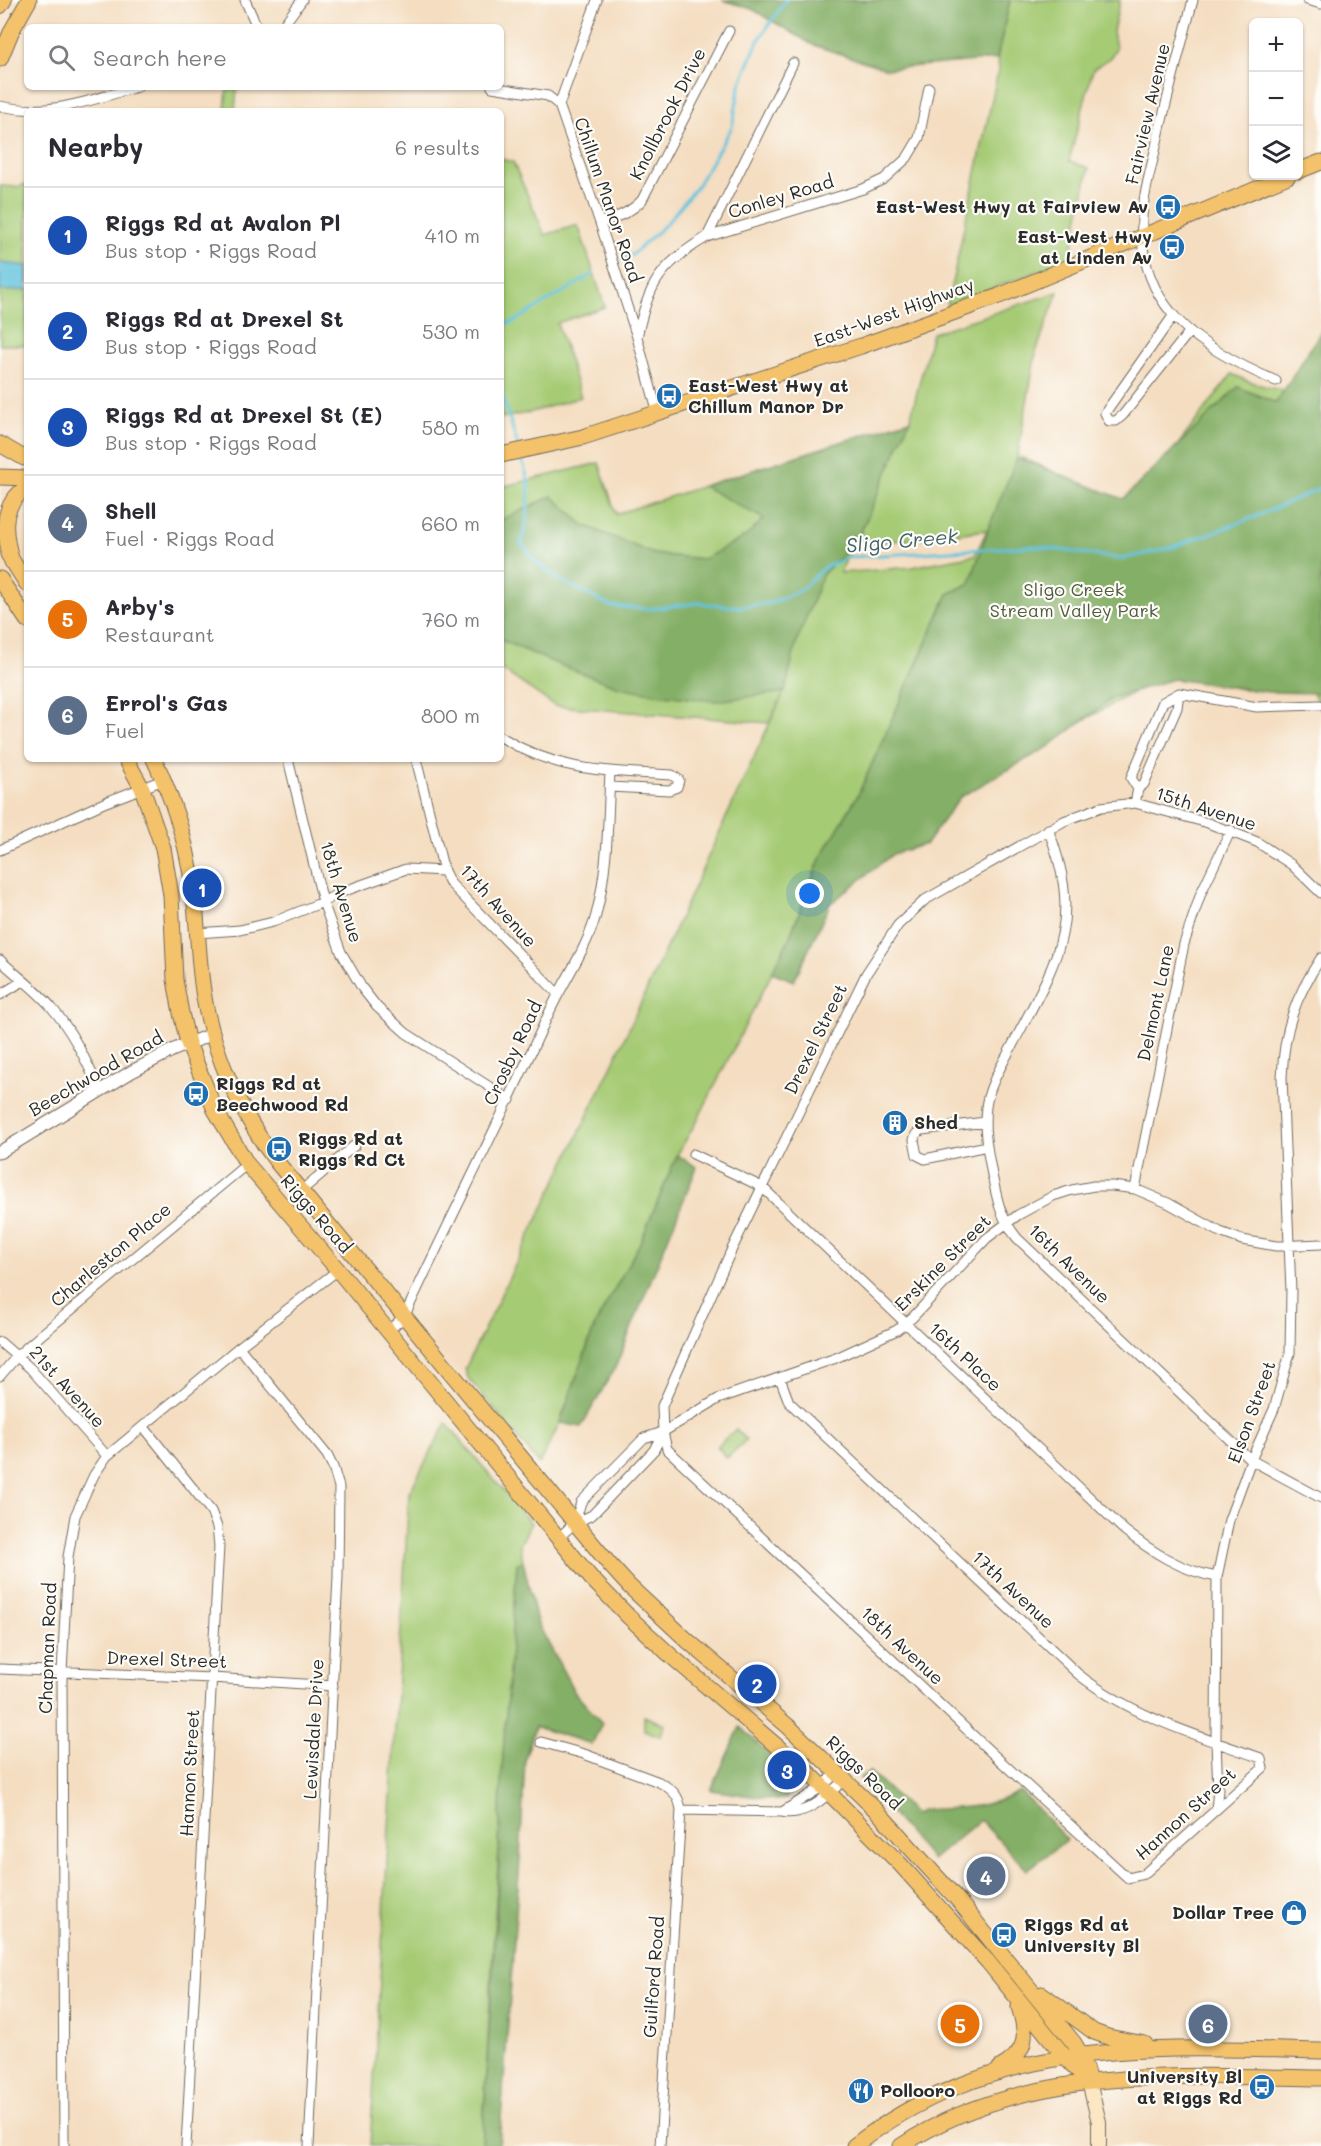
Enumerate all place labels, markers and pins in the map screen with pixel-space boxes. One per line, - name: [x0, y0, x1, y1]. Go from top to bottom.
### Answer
- bus stop icon: East-West Hwy at Fairview Av: [1153, 192, 1183, 222]
- place label: East-West Hwy at Fairview Av: [876, 194, 1148, 218]
- place label: East-West Hwy at Linden Av: [1017, 224, 1152, 269]
- bus stop icon: East-West Hwy at Linden Av: [1157, 232, 1187, 262]
- place label: East-West Hwy at Chillum Manor Dr: [688, 373, 848, 418]
- bus stop icon: East-West Hwy at Chillum Manor Dr: [654, 381, 684, 411]
- pin: 1: [182, 866, 222, 910]
- place label: Riggs Rd at Beechwood Rd: [216, 1071, 348, 1116]
- bus stop icon: Riggs Rd at Beechwood Rd: [181, 1079, 211, 1109]
- building icon: Shed: [880, 1108, 910, 1138]
- place label: Shed: [914, 1110, 958, 1134]
- place label: Riggs Rd at Riggs Rd Ct: [298, 1126, 405, 1171]
- bus stop icon: Riggs Rd at Riggs Rd Ct: [264, 1134, 294, 1164]
- pin: 2: [738, 1662, 777, 1706]
- pin: 3: [768, 1748, 806, 1792]
- pin: 4: [966, 1854, 1006, 1898]
- shop icon: Dollar Tree: [1279, 1898, 1309, 1928]
- place label: Dollar Tree: [1172, 1900, 1274, 1924]
- place label: Riggs Rd at University Bl: [1024, 1912, 1139, 1957]
- bus stop icon: Riggs Rd at University Bl: [989, 1920, 1019, 1950]
- pin: 5: [940, 2002, 980, 2046]
- pin: 6: [1188, 2002, 1228, 2046]
- place label: University Bl at Riggs Rd: [1127, 2064, 1242, 2109]
- bus stop icon: University Bl at Riggs Rd: [1247, 2072, 1277, 2102]
- restaurant icon: Pollooro: [846, 2076, 876, 2106]
- place label: Pollooro: [880, 2078, 955, 2102]

